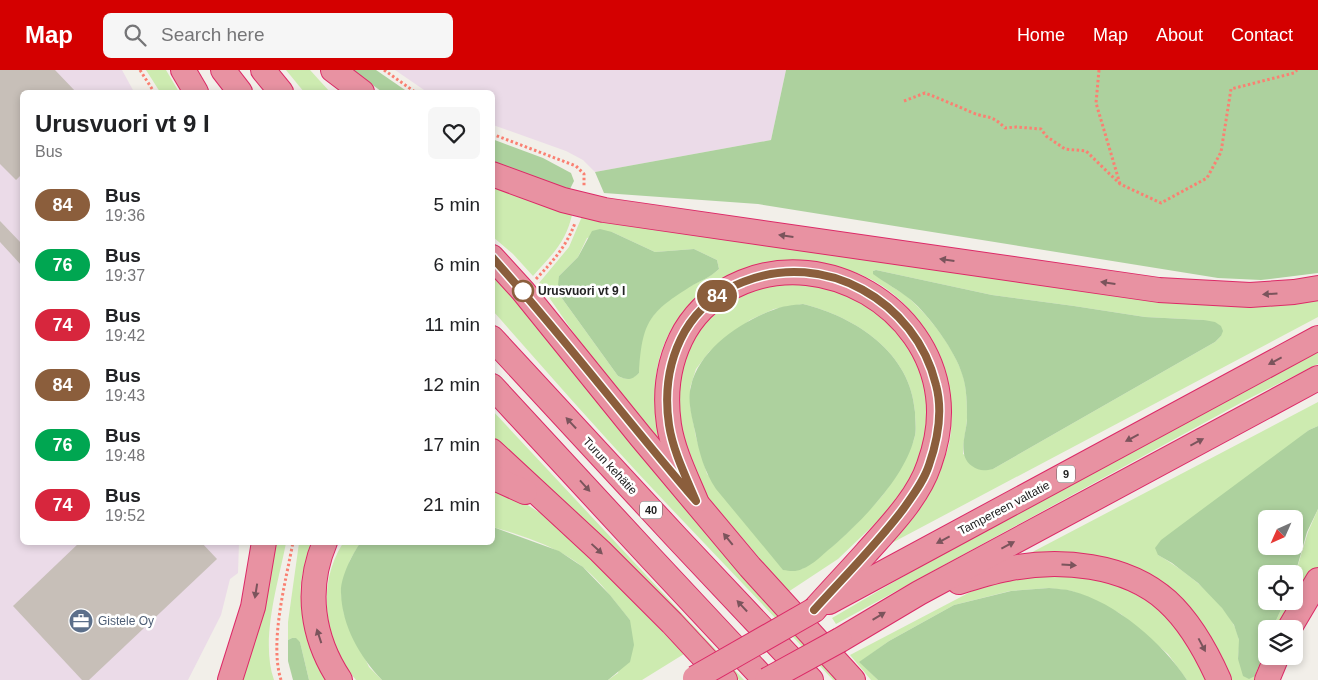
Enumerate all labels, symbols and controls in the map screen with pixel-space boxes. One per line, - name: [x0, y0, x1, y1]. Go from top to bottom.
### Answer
- search box: [103, 13, 453, 58]
- text: Map: [25, 21, 73, 48]
- icon: search: [121, 21, 149, 49]
- text: Search here: [161, 24, 265, 45]
- text: Home: [1017, 25, 1065, 45]
- text: Map: [1093, 25, 1128, 45]
- text: About: [1156, 25, 1203, 45]
- text: Contact: [1231, 25, 1293, 45]
- button: heart: [428, 107, 480, 159]
- text: Urusvuori vt 9 I: [35, 110, 210, 137]
- text: Bus: [35, 143, 63, 160]
- text: Bus: [105, 185, 141, 206]
- text: 5 min: [434, 194, 480, 215]
- text: 84: [52, 195, 73, 215]
- text: 19:36: [105, 207, 145, 224]
- one-way arrow: [778, 232, 794, 240]
- text: Bus: [105, 245, 141, 266]
- text: 6 min: [434, 254, 480, 275]
- text: 76: [52, 255, 73, 275]
- one-way arrow: [939, 255, 955, 263]
- text: 19:37: [105, 267, 145, 284]
- one-way arrow: [1099, 278, 1115, 286]
- marker: Urusvuori vt 9 I: [512, 280, 534, 302]
- line badge: 84: [694, 280, 740, 312]
- place label: Urusvuori vt 9 I: [538, 284, 625, 298]
- text: 84: [707, 286, 727, 306]
- one-way arrow: [1261, 290, 1277, 298]
- text: Bus: [105, 305, 141, 326]
- text: 11 min: [424, 314, 480, 335]
- text: 74: [52, 315, 73, 335]
- text: 19:42: [105, 327, 145, 344]
- one-way arrow: [1268, 357, 1282, 365]
- text: Bus: [105, 365, 141, 386]
- text: 12 min: [423, 374, 480, 395]
- text: 84: [52, 375, 73, 395]
- text: 19:43: [105, 387, 145, 404]
- one-way arrow: [565, 418, 577, 430]
- text: Bus: [105, 425, 141, 446]
- text: 17 min: [423, 434, 480, 455]
- one-way arrow: [1125, 434, 1139, 442]
- text: 76: [52, 435, 73, 455]
- street label: Turun kehätie: [580, 435, 640, 498]
- one-way arrow: [1190, 438, 1204, 447]
- text: 19:48: [105, 447, 145, 464]
- road number: 9: [1057, 466, 1075, 482]
- street label: Tampereen valtatie: [956, 478, 1052, 538]
- one-way arrow: [579, 480, 590, 493]
- text: Bus: [105, 485, 141, 506]
- text: 21 min: [423, 494, 480, 515]
- text: 74: [52, 495, 73, 515]
- road number: 40: [640, 502, 662, 518]
- text: 19:52: [105, 507, 145, 524]
- north arrow: [1258, 510, 1302, 555]
- map controls: [1258, 510, 1303, 665]
- one-way arrow: [722, 533, 733, 546]
- one-way arrow: [936, 536, 950, 545]
- one-way arrow: [1001, 541, 1015, 549]
- one-way arrow: [591, 543, 603, 555]
- one-way arrow: [1061, 562, 1077, 570]
- button: locate: [1258, 565, 1303, 610]
- one-way arrow: [251, 583, 259, 599]
- one-way arrow: [736, 601, 748, 613]
- office icon: Gistele Oy: [68, 608, 94, 634]
- one-way arrow: [873, 612, 886, 621]
- place label: Gistele Oy: [98, 614, 154, 628]
- button: layers: [1258, 620, 1303, 665]
- one-way arrow: [315, 629, 322, 644]
- one-way arrow: [1197, 639, 1206, 652]

